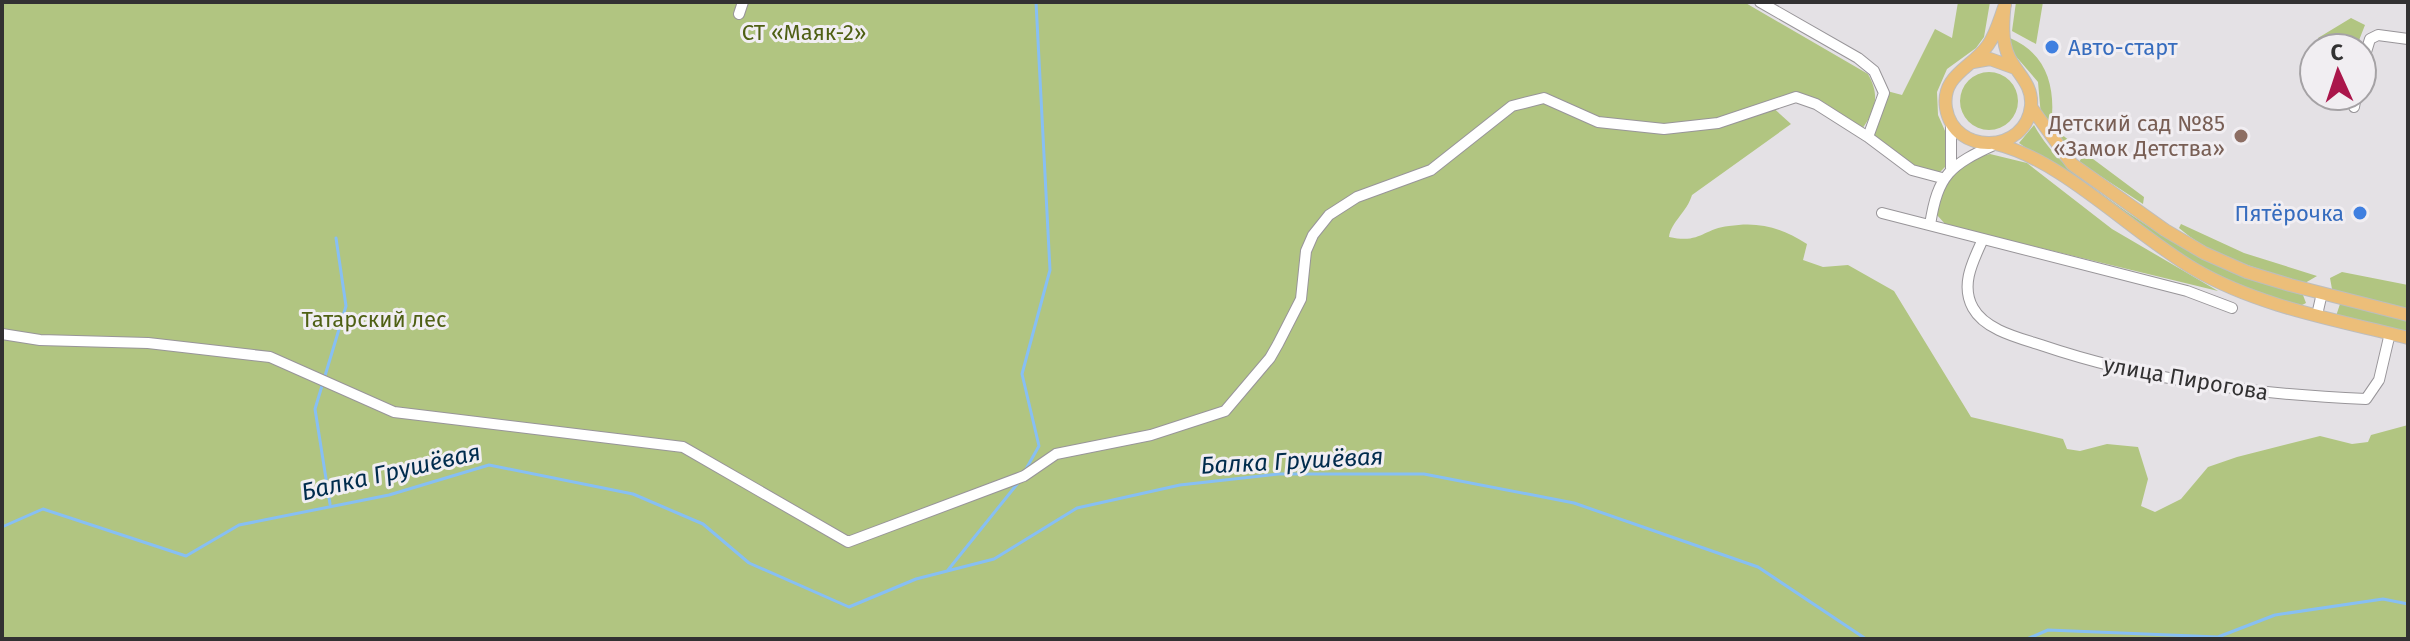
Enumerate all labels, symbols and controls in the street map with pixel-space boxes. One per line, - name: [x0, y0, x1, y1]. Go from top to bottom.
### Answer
- park label: СТ «Маяк-2»: [742, 19, 866, 46]
- north arrow: [2298, 32, 2378, 112]
- place label: Авто-старт: [2068, 34, 2178, 61]
- marker: Авто-старт: [2043, 38, 2061, 56]
- text: С: [2330, 39, 2344, 66]
- place label: Детский сад №85 «Замок Детства»: [2047, 110, 2225, 162]
- marker: Детский сад №85 «Замок Детства»: [2232, 127, 2250, 145]
- place label: Пятёрочка: [2235, 200, 2344, 227]
- marker: Пятёрочка: [2351, 204, 2369, 222]
- park label: Татарский лес: [301, 306, 447, 333]
- street label: улица Пирогова: [2101, 351, 2270, 406]
- water label: Балка Грушёвая: [299, 438, 483, 506]
- water label: Балка Грушёвая: [1200, 442, 1384, 480]

